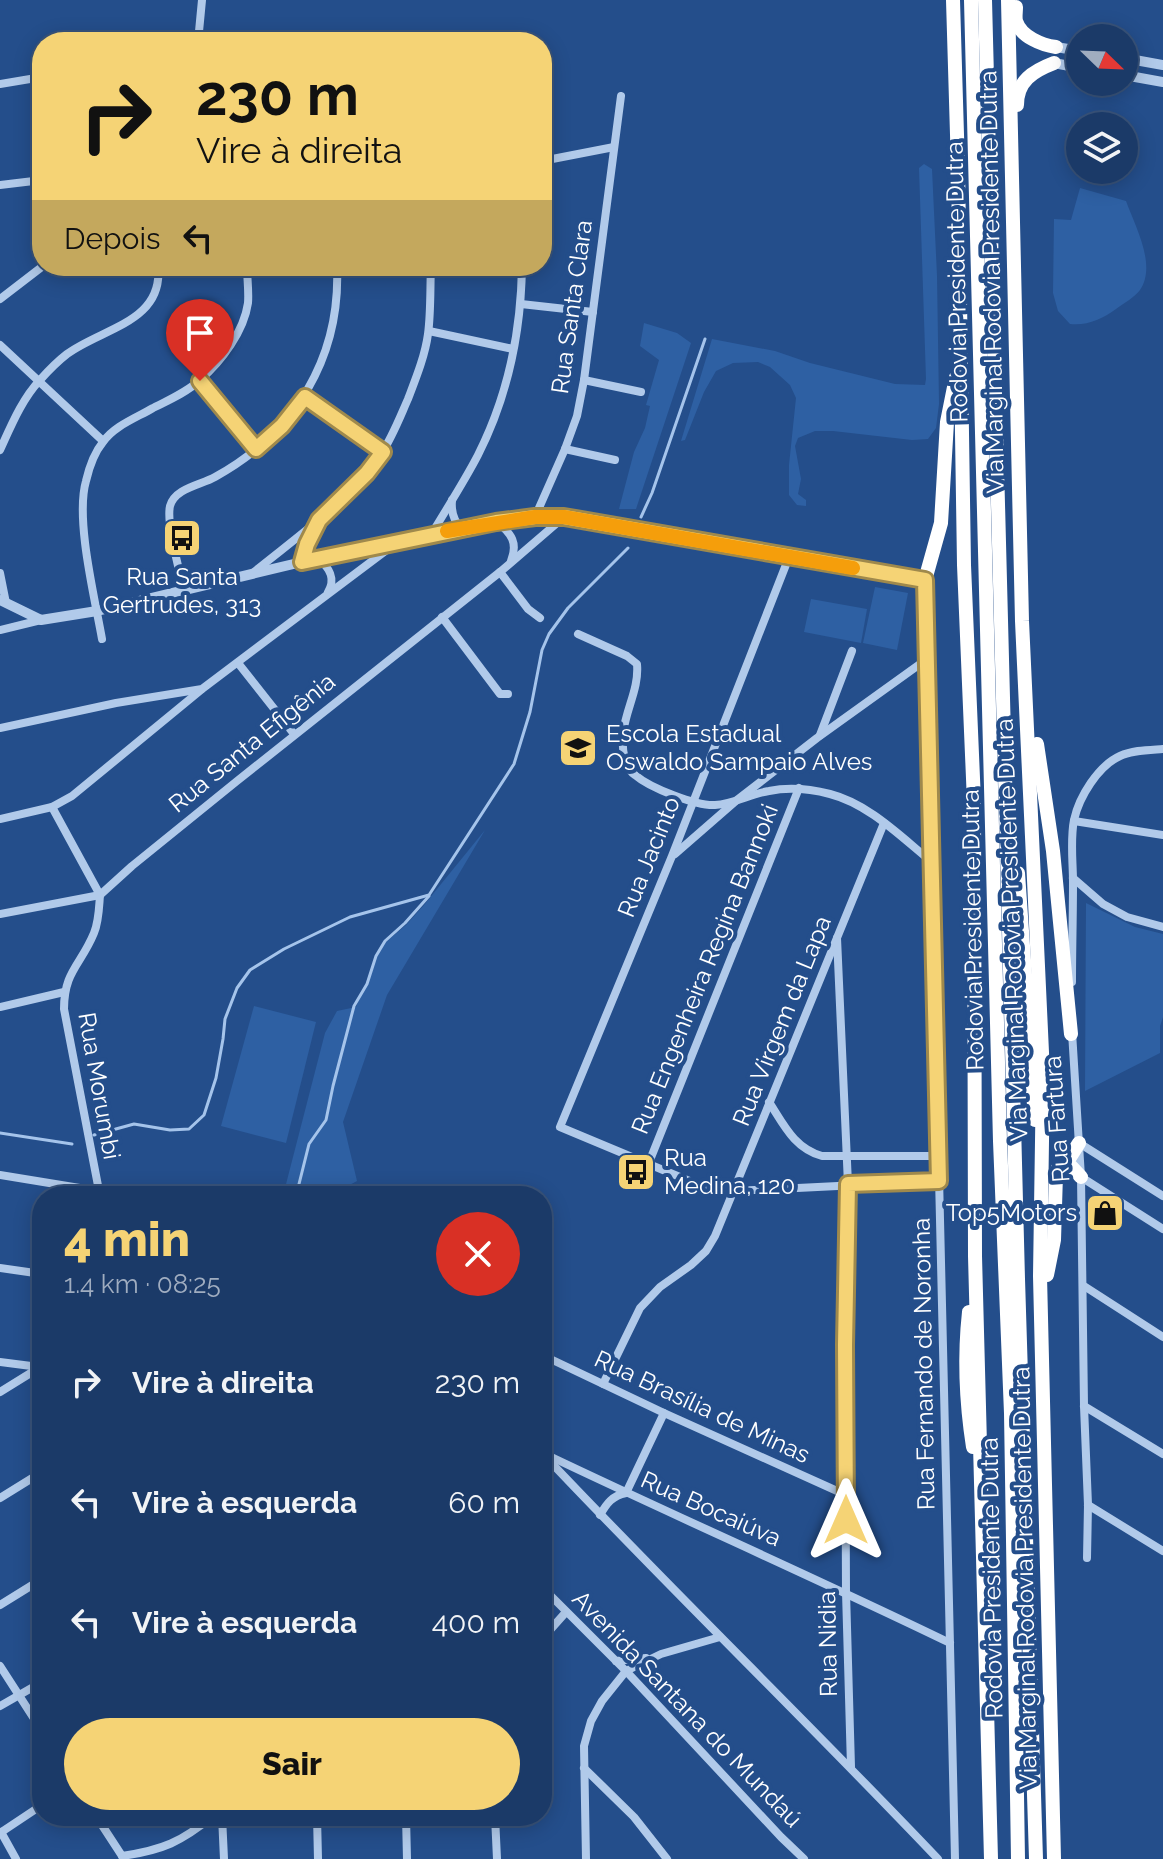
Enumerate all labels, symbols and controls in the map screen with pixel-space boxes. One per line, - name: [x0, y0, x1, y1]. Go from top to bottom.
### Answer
- north arrow: [1066, 24, 1138, 96]
- map controls: [1066, 24, 1138, 184]
- text: 230 m: [196, 62, 359, 128]
- icon: right: [64, 64, 168, 168]
- street label: Via Marginal Rodovia Presidente Dutra: [973, 70, 1010, 494]
- button: layers: [1066, 112, 1138, 184]
- text: Vire à direita: [196, 129, 402, 171]
- street label: Rodovia Presidente Dutra: [940, 141, 973, 423]
- icon: left: [176, 216, 220, 260]
- street label: Rua Santa Clara: [545, 218, 598, 396]
- text: Depois: [64, 221, 160, 256]
- pin: [166, 299, 234, 381]
- icon: arrive: [178, 311, 222, 355]
- bus stop icon: Rua Santa Gertrudes, 313: [161, 517, 203, 559]
- place label: Rua Santa Gertrudes, 313: [103, 562, 261, 619]
- street label: Rua Santa Efigênia: [163, 667, 341, 819]
- street label: Via Marginal Rodovia Presidente Dutra: [990, 718, 1033, 1142]
- place label: Escola Estadual Oswaldo Sampaio Alves: [606, 719, 872, 776]
- school or university icon: Escola Estadual Oswaldo Sampaio Alves: [557, 727, 599, 769]
- street label: Rodovia Presidente Dutra: [956, 789, 989, 1071]
- street label: Rua Jacinto: [611, 792, 686, 921]
- street label: Rua Engenheira Regina Bannoki: [625, 800, 784, 1138]
- street label: Rua Virgem da Lapa: [726, 912, 837, 1130]
- street label: Rua Morumbi: [72, 1010, 127, 1162]
- street label: Rua Fartura: [1038, 1055, 1075, 1183]
- place label: Rua Medina, 120: [664, 1143, 795, 1200]
- bus stop icon: Rua Medina, 120: [615, 1151, 657, 1193]
- shop icon: Top5Motors: [1084, 1192, 1126, 1234]
- place label: Top5Motors: [946, 1198, 1077, 1227]
- text: 4 min: [64, 1211, 190, 1267]
- button: close: [436, 1212, 520, 1296]
- street label: Rua Fernando de Noronha: [906, 1218, 941, 1510]
- text: 1.4 km · 08:25: [64, 1269, 221, 1299]
- street label: Rua Brasília de Minas: [590, 1344, 814, 1469]
- icon: right: [64, 1360, 108, 1404]
- text: Vire à direita: [132, 1365, 314, 1400]
- text: 230 m: [435, 1365, 520, 1400]
- street label: Via Marginal Rodovia Presidente Dutra: [1006, 1366, 1043, 1790]
- street label: Rodovia Presidente Dutra: [975, 1437, 1008, 1719]
- street label: Rua Bocaiúva: [637, 1465, 786, 1552]
- position arrow: [804, 1478, 888, 1562]
- icon: left: [64, 1480, 108, 1524]
- text: Vire à esquerda: [132, 1485, 357, 1520]
- text: 60 m: [448, 1485, 520, 1520]
- street label: Avenida Santana do Mundaú: [566, 1584, 808, 1833]
- street label: Rua Nidia: [812, 1591, 843, 1697]
- icon: left: [64, 1600, 108, 1644]
- text: Vire à esquerda: [132, 1605, 357, 1640]
- text: 400 m: [432, 1605, 520, 1640]
- button: Sair: [64, 1718, 520, 1810]

